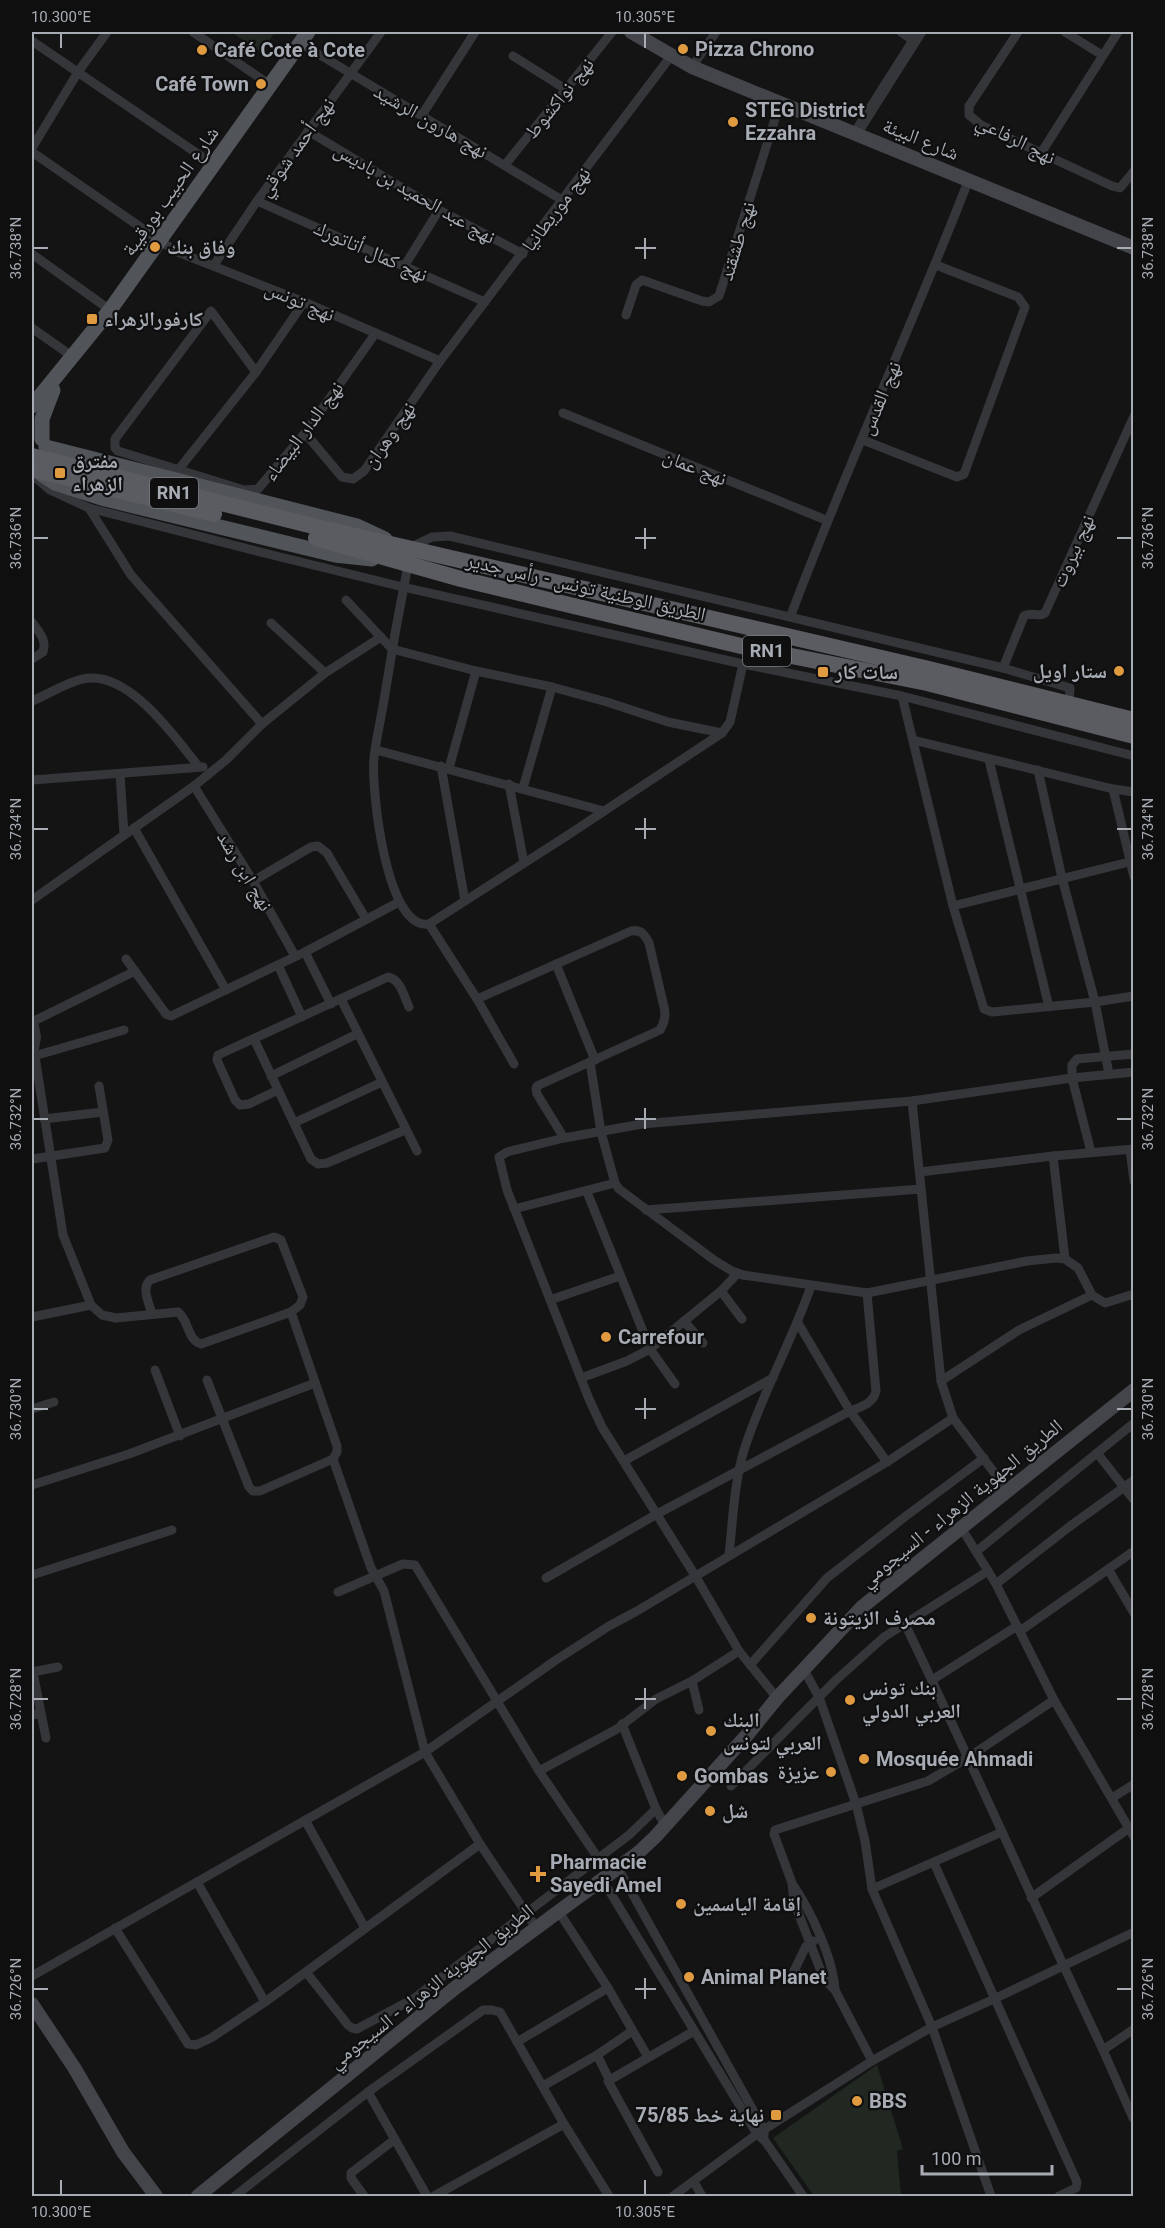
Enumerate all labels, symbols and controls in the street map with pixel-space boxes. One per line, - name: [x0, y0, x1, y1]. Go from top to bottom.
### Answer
- text: 10.300°E: [31, 8, 92, 26]
- text: 10.305°E: [615, 8, 676, 26]
- place label: Pizza Chrono: [695, 37, 814, 61]
- place label: Café Cote à Cote: [214, 38, 365, 62]
- marker: Pizza Chrono: [676, 42, 690, 56]
- marker: Café Cote à Cote: [195, 43, 209, 57]
- street label: نهج نواكشوط: [519, 53, 600, 144]
- place label: Café Town: [155, 72, 249, 96]
- marker: Café Town: [254, 77, 268, 91]
- street label: نهج هارون الرشيد: [369, 79, 492, 164]
- street label: نهج أحمد شوقي: [252, 93, 343, 203]
- place label: STEG District Ezzahra: [745, 98, 865, 145]
- street label: نهج الرفاعي: [970, 109, 1060, 173]
- street label: شارع البيئة: [879, 113, 963, 166]
- marker: STEG District Ezzahra: [726, 115, 740, 129]
- street label: شارع الحبيب بورقيبة: [116, 122, 224, 261]
- street label: نهج عبد الحميد بن باديس: [330, 137, 500, 250]
- street label: نهج موريطانيا: [516, 162, 596, 257]
- street label: نهج طشقند: [714, 199, 761, 283]
- street label: نهج كمال أتاتورك: [310, 215, 431, 288]
- text: 36.738°N: [7, 217, 25, 279]
- text: 36.738°N: [1139, 217, 1157, 279]
- place label: وفاق بنك: [167, 235, 236, 259]
- marker: وفاق بنك: [148, 240, 162, 254]
- street label: نهج تونس: [261, 276, 339, 327]
- place label: كارفورالزهراء: [104, 307, 203, 331]
- marker: كارفورالزهراء: [85, 312, 99, 326]
- street label: نهج القدس: [854, 357, 907, 439]
- street label: نهج الدار البيضاء: [258, 376, 349, 486]
- street label: نهج وهران: [358, 397, 421, 473]
- street label: نهج عمان: [659, 443, 730, 492]
- place label: مفترق الزهراء: [72, 449, 123, 496]
- marker: مفترق الزهراء: [53, 466, 67, 480]
- road number: RN1: [150, 478, 198, 508]
- text: 36.736°N: [7, 507, 25, 569]
- text: 36.736°N: [1139, 507, 1157, 569]
- street label: نهج بيروت: [1046, 511, 1101, 591]
- street label: الطريق الوطنية تونس - رأس جدير: [463, 547, 708, 626]
- road number: RN1: [743, 636, 791, 666]
- place label: ستار اويل: [1033, 659, 1107, 684]
- place label: سات كار: [834, 660, 898, 684]
- marker: ستار اويل: [1112, 664, 1126, 678]
- marker: سات كار: [816, 665, 830, 679]
- text: 36.734°N: [7, 798, 25, 860]
- text: 36.734°N: [1139, 798, 1157, 860]
- street label: نهج ابن رشد: [211, 827, 278, 916]
- text: 36.732°N: [7, 1088, 25, 1150]
- text: 36.732°N: [1139, 1088, 1157, 1150]
- place label: Carrefour: [618, 1325, 705, 1349]
- marker: Carrefour: [599, 1330, 613, 1344]
- text: 36.730°N: [7, 1378, 25, 1440]
- text: 36.730°N: [1139, 1378, 1157, 1440]
- street label: الطريق الجهوية الزهراء - السيجومي: [855, 1414, 1070, 1595]
- place label: مصرف الزيتونة: [823, 1606, 936, 1630]
- marker: مصرف الزيتونة: [804, 1611, 818, 1625]
- text: 36.728°N: [7, 1668, 25, 1730]
- text: 36.728°N: [1139, 1668, 1157, 1730]
- place label: بنك تونس العربي الدولي: [862, 1676, 961, 1727]
- marker: بنك تونس العربي الدولي: [843, 1693, 857, 1707]
- place label: البنك العربي لتونس: [723, 1708, 822, 1759]
- marker: البنك العربي لتونس: [704, 1724, 718, 1738]
- place label: Mosquée Ahmadi: [876, 1747, 1033, 1771]
- marker: Mosquée Ahmadi: [857, 1752, 871, 1766]
- place label: عزيزة: [778, 1760, 819, 1784]
- place label: Gombas: [694, 1764, 768, 1788]
- marker: عزيزة: [824, 1765, 838, 1779]
- marker: Gombas: [675, 1769, 689, 1783]
- place label: شل: [722, 1799, 748, 1824]
- marker: شل: [703, 1804, 717, 1818]
- place label: Pharmacie Sayedi Amel: [550, 1850, 662, 1897]
- marker: Pharmacie Sayedi Amel: [531, 1867, 545, 1881]
- place label: إقامة الياسمين: [693, 1892, 801, 1917]
- marker: إقامة الياسمين: [674, 1897, 688, 1911]
- street label: الطريق الجهوية الزهراء - السيجومي: [324, 1898, 541, 2077]
- text: 36.726°N: [7, 1958, 25, 2020]
- text: 36.726°N: [1139, 1958, 1157, 2020]
- place label: Animal Planet: [701, 1965, 827, 1989]
- marker: Animal Planet: [682, 1970, 696, 1984]
- place label: BBS: [869, 2089, 907, 2113]
- marker: BBS: [850, 2094, 864, 2108]
- place label: نهاية خط 75/85: [636, 2103, 764, 2127]
- marker: نهاية خط 75/85: [769, 2108, 783, 2122]
- scale bar: [922, 2138, 1052, 2176]
- text: 100 m: [931, 2148, 982, 2169]
- text: 10.300°E: [31, 2203, 92, 2221]
- text: 10.305°E: [615, 2203, 676, 2221]

